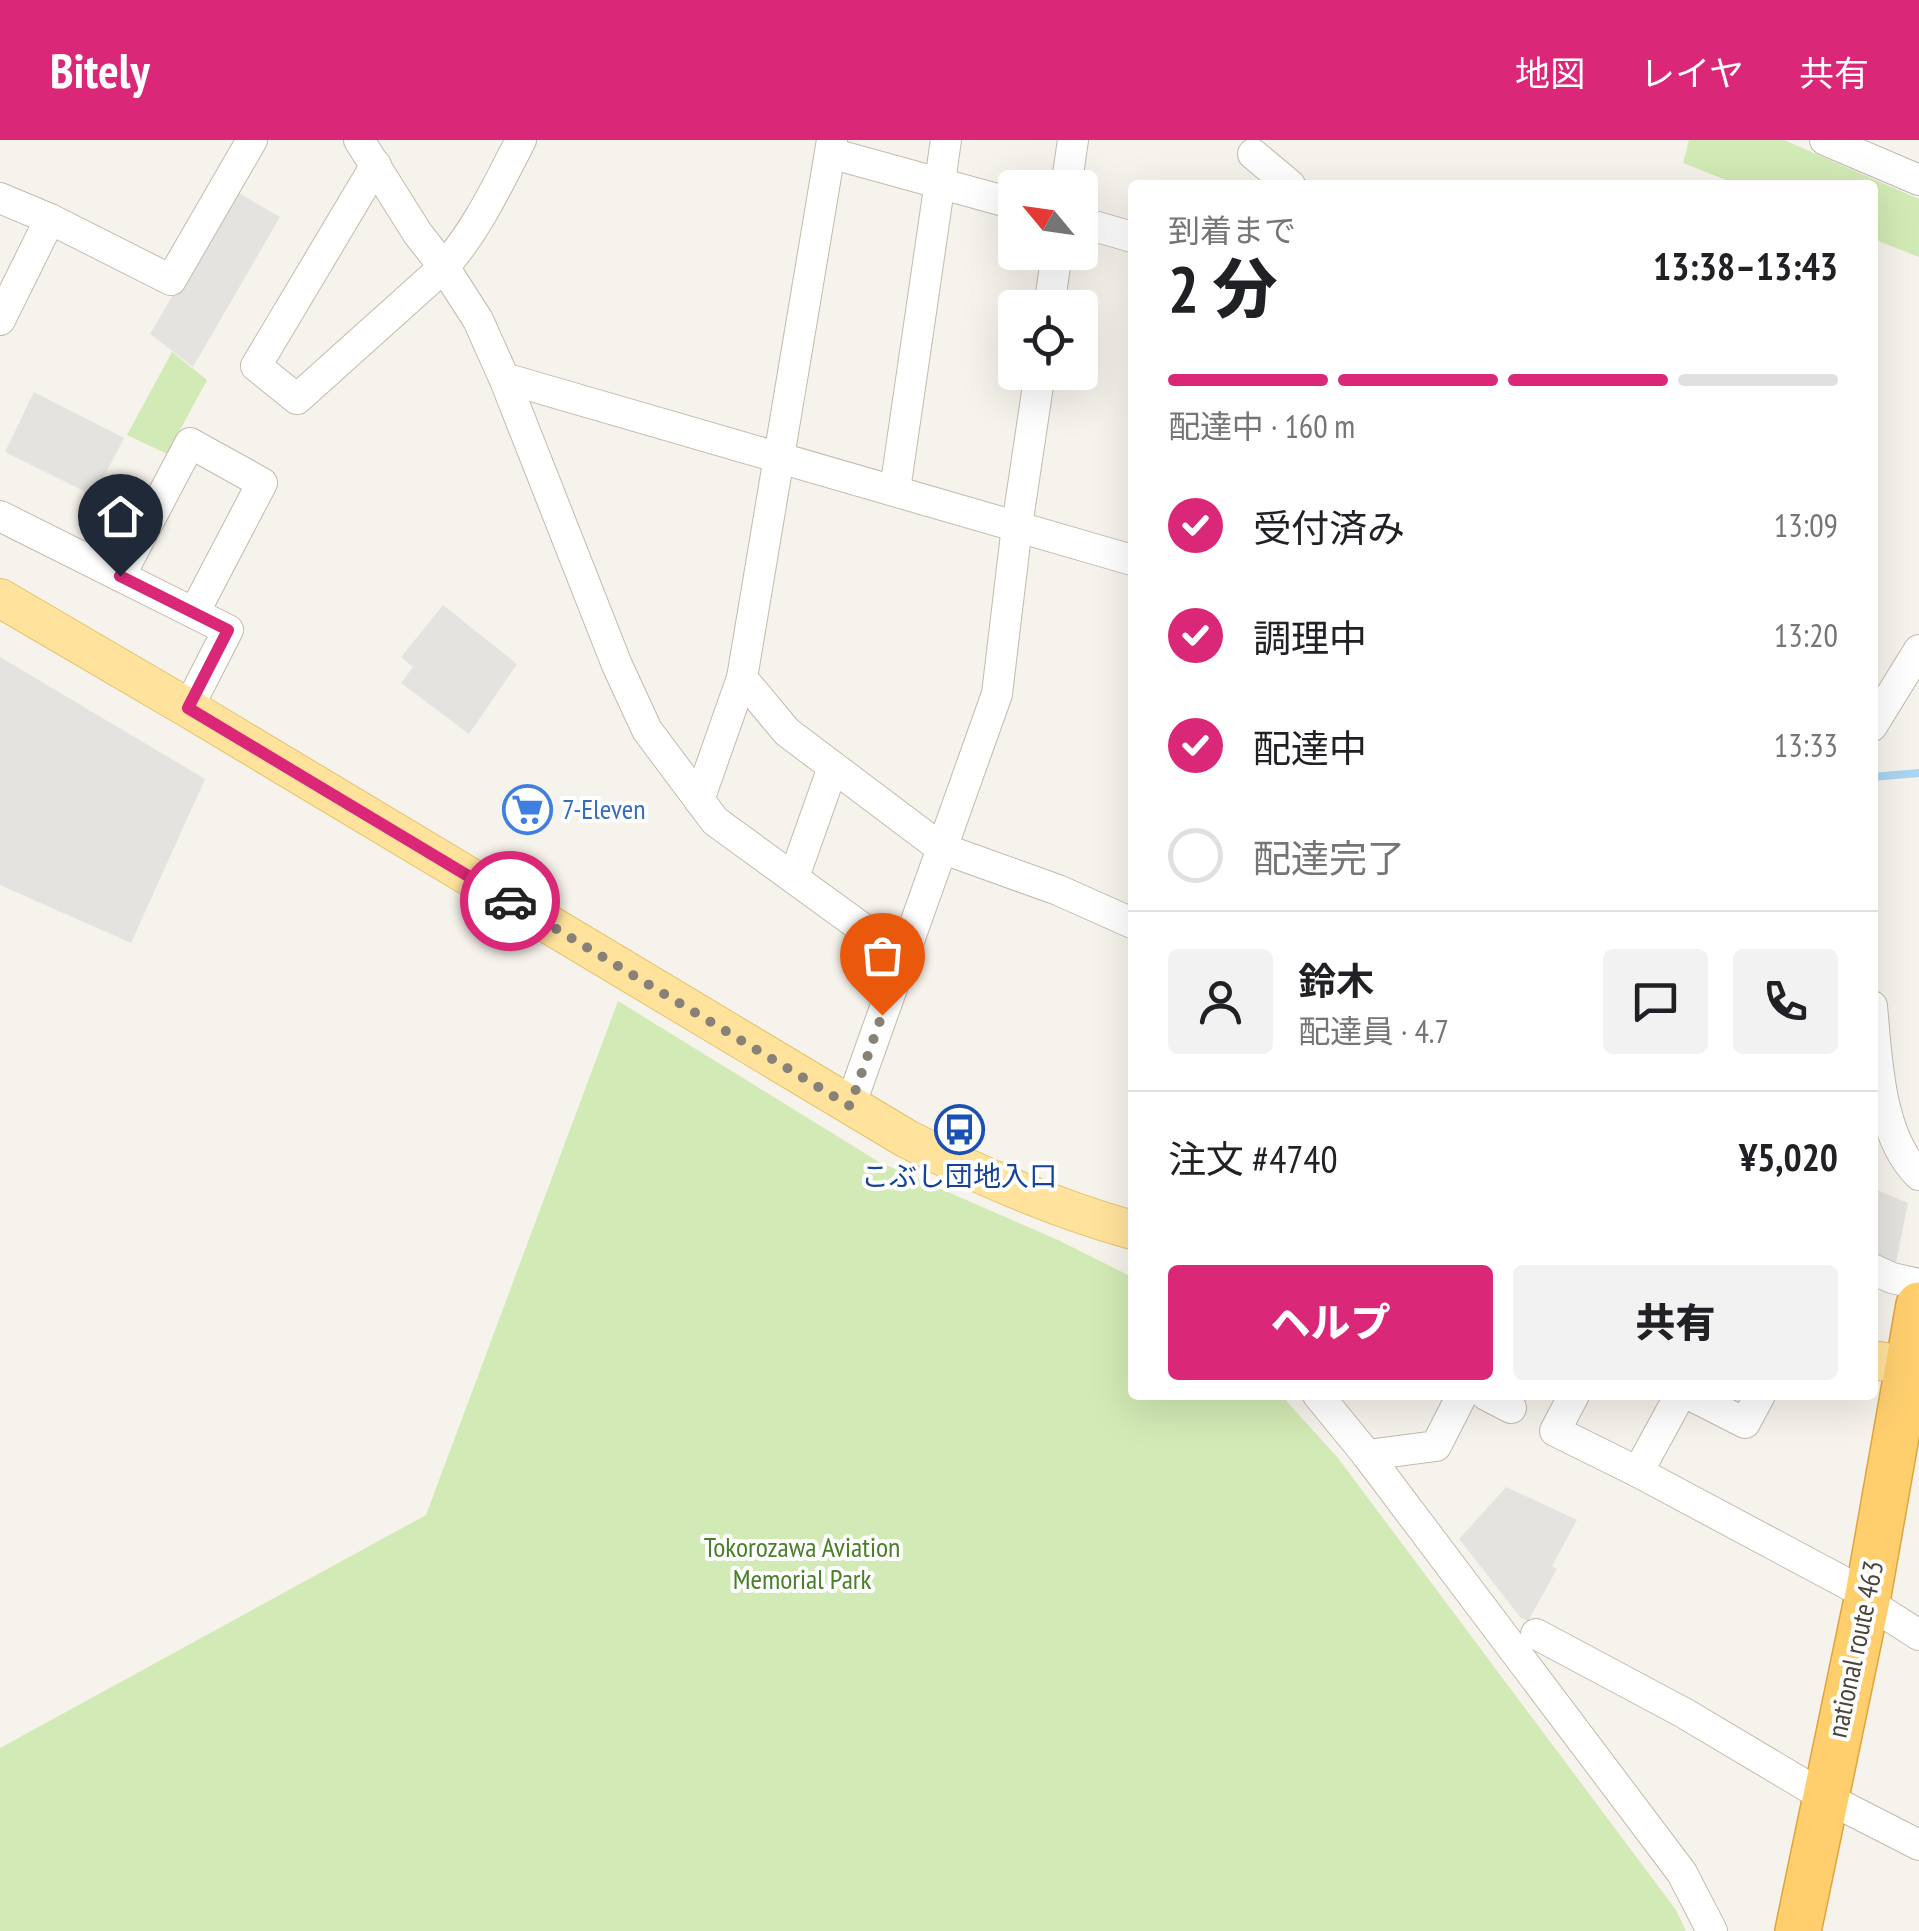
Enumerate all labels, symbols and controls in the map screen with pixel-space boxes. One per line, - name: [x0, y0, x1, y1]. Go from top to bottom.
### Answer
- text: Bitely: [50, 39, 150, 101]
- text: 地図: [1515, 50, 1585, 96]
- text: レイヤ: [1640, 50, 1744, 96]
- text: 共有: [1799, 50, 1869, 96]
- north arrow: [998, 170, 1098, 270]
- map controls: [998, 170, 1098, 390]
- text: 到着まで: [1168, 209, 1296, 251]
- text: 13:38–13:43: [1653, 241, 1838, 290]
- text: 2 分: [1168, 246, 1277, 330]
- button: locate: [998, 290, 1098, 390]
- text: 配達中 · 160 m: [1168, 405, 1355, 447]
- pin: [78, 474, 163, 577]
- icon: home: [93, 489, 148, 544]
- icon: check: [1168, 498, 1223, 553]
- text: 受付済み: [1253, 503, 1405, 552]
- text: 13:09: [1774, 504, 1838, 546]
- icon: check: [1168, 608, 1223, 663]
- text: 調理中: [1253, 613, 1367, 662]
- text: 13:20: [1774, 614, 1838, 656]
- icon: check: [1168, 718, 1223, 773]
- text: 配達中: [1253, 723, 1367, 772]
- text: 13:33: [1774, 724, 1838, 766]
- supermarket icon: 7-Eleven: [501, 783, 553, 835]
- place label: 7-Eleven: [562, 790, 646, 827]
- text: 配達完了: [1253, 833, 1405, 882]
- courier: [460, 851, 560, 951]
- icon: car: [483, 874, 538, 929]
- pin: [840, 913, 925, 1016]
- icon: bag: [855, 928, 910, 983]
- button: person: [1168, 949, 1273, 1054]
- button: chat: [1603, 949, 1708, 1054]
- button: phone: [1733, 949, 1838, 1054]
- text: 鈴木: [1298, 956, 1374, 1005]
- text: 配達員 · 4.7: [1298, 1010, 1449, 1052]
- bus stop icon: こぶし団地入口: [933, 1103, 985, 1155]
- text: ¥5,020: [1739, 1132, 1838, 1181]
- text: 注文 #4740: [1168, 1134, 1338, 1183]
- place label: こぶし団地入口: [861, 1157, 1057, 1194]
- button: ヘルプ: [1168, 1265, 1493, 1380]
- button: 共有: [1513, 1265, 1838, 1380]
- park label: Tokorozawa Aviation Memorial Park: [704, 1528, 900, 1597]
- street label: national route 463: [1818, 1557, 1891, 1741]

